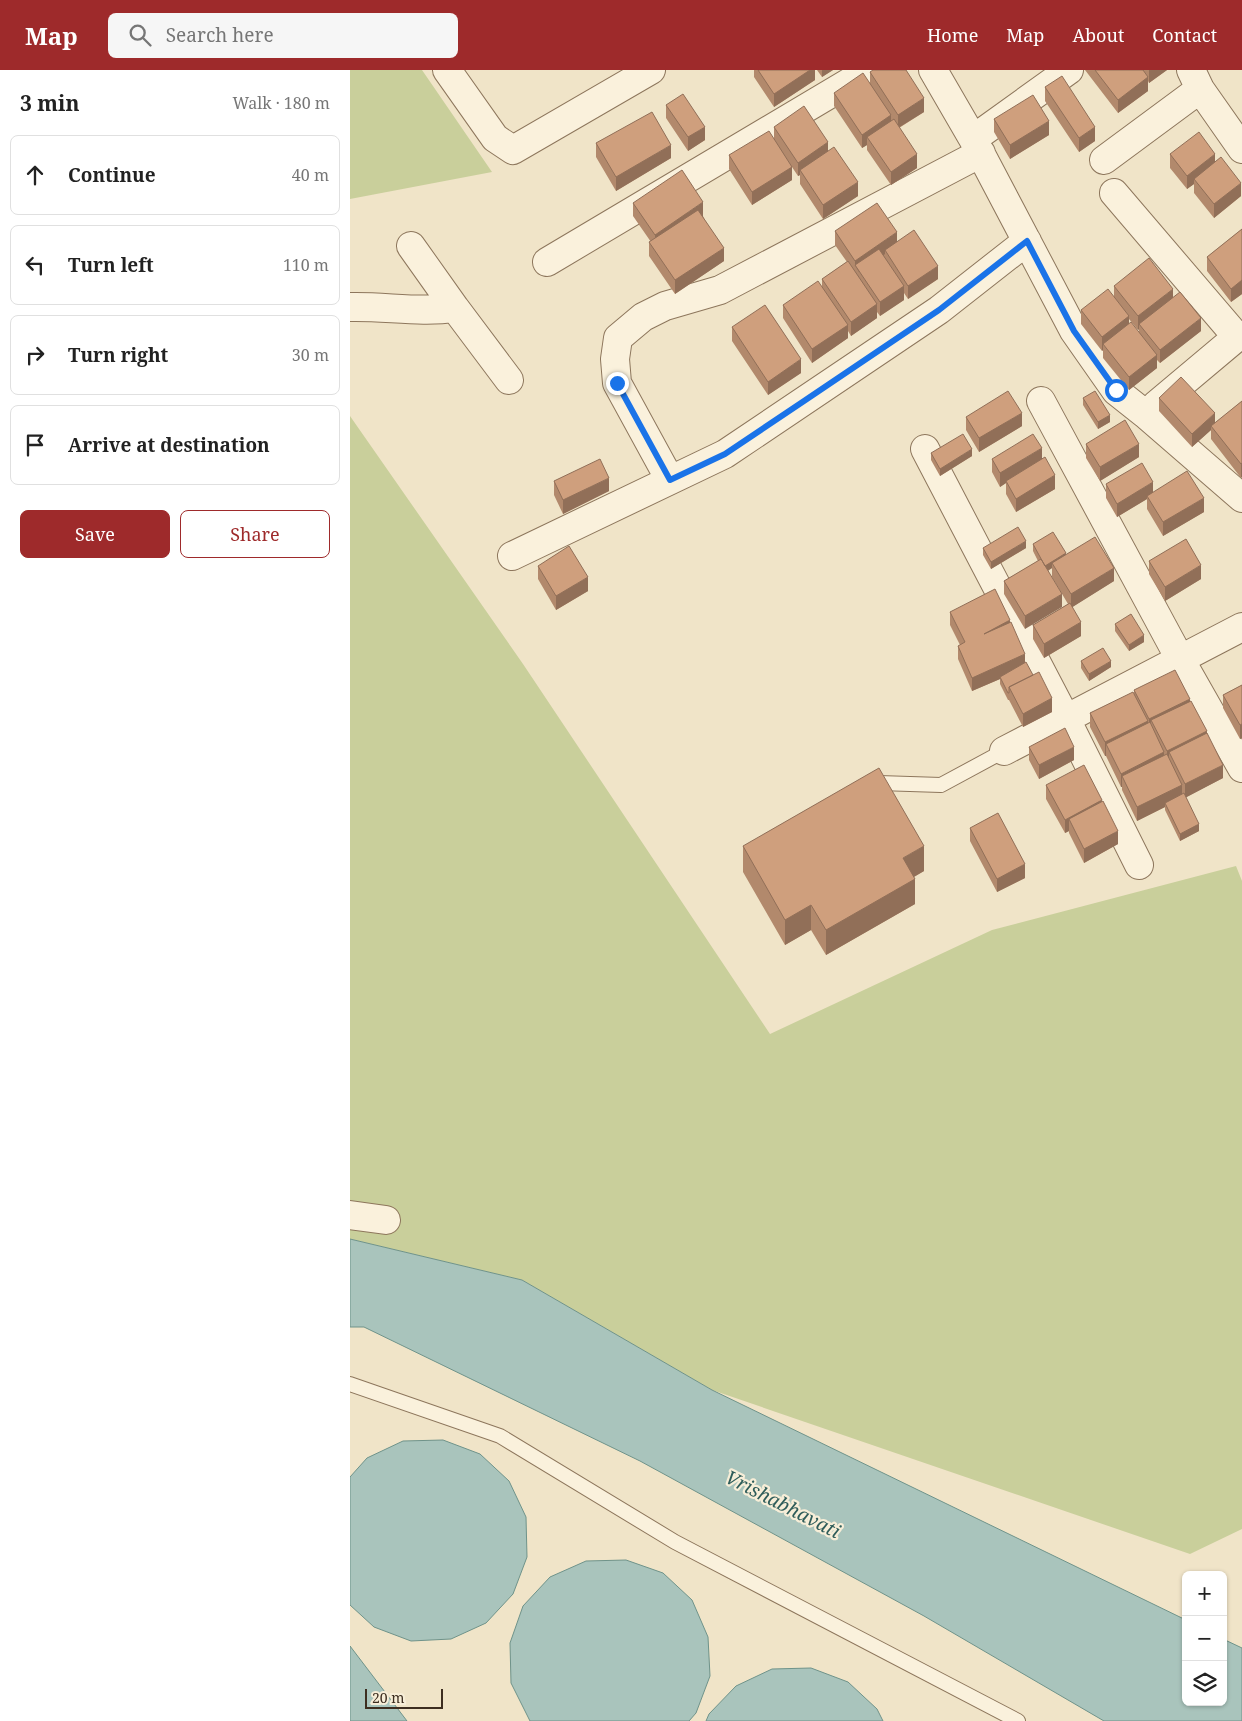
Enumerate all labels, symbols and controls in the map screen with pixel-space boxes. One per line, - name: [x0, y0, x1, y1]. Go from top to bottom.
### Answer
- search box: [108, 13, 458, 58]
- text: Map: [25, 19, 78, 52]
- icon: search: [126, 21, 154, 49]
- text: Search here: [166, 22, 274, 48]
- text: Home: [927, 23, 978, 47]
- text: Map: [1006, 23, 1044, 47]
- text: About: [1072, 23, 1124, 47]
- text: Contact: [1152, 23, 1217, 47]
- text: 3 min: [20, 89, 79, 117]
- text: Walk · 180 m: [233, 92, 330, 114]
- icon: ahead: [21, 161, 49, 189]
- text: Continue: [68, 162, 156, 188]
- text: 40 m: [292, 164, 329, 186]
- icon: left: [21, 251, 49, 279]
- text: Turn left: [68, 252, 154, 278]
- text: 110 m: [283, 254, 329, 276]
- icon: right: [21, 341, 49, 369]
- text: Turn right: [68, 342, 168, 368]
- text: 30 m: [292, 344, 329, 366]
- route end: [606, 372, 629, 395]
- route start: [1105, 379, 1128, 402]
- icon: arrive: [21, 431, 49, 459]
- text: Arrive at destination: [68, 432, 270, 458]
- button: Save: [20, 510, 170, 558]
- button: Share: [180, 510, 330, 558]
- water label: Vrishabhavati: [721, 1464, 845, 1544]
- map controls: [1182, 1571, 1227, 1706]
- button: +: [1182, 1571, 1227, 1616]
- button: −: [1182, 1616, 1227, 1661]
- button: layers: [1182, 1661, 1227, 1706]
- scale bar: [365, 1686, 442, 1709]
- text: 20 m: [372, 1688, 405, 1707]

